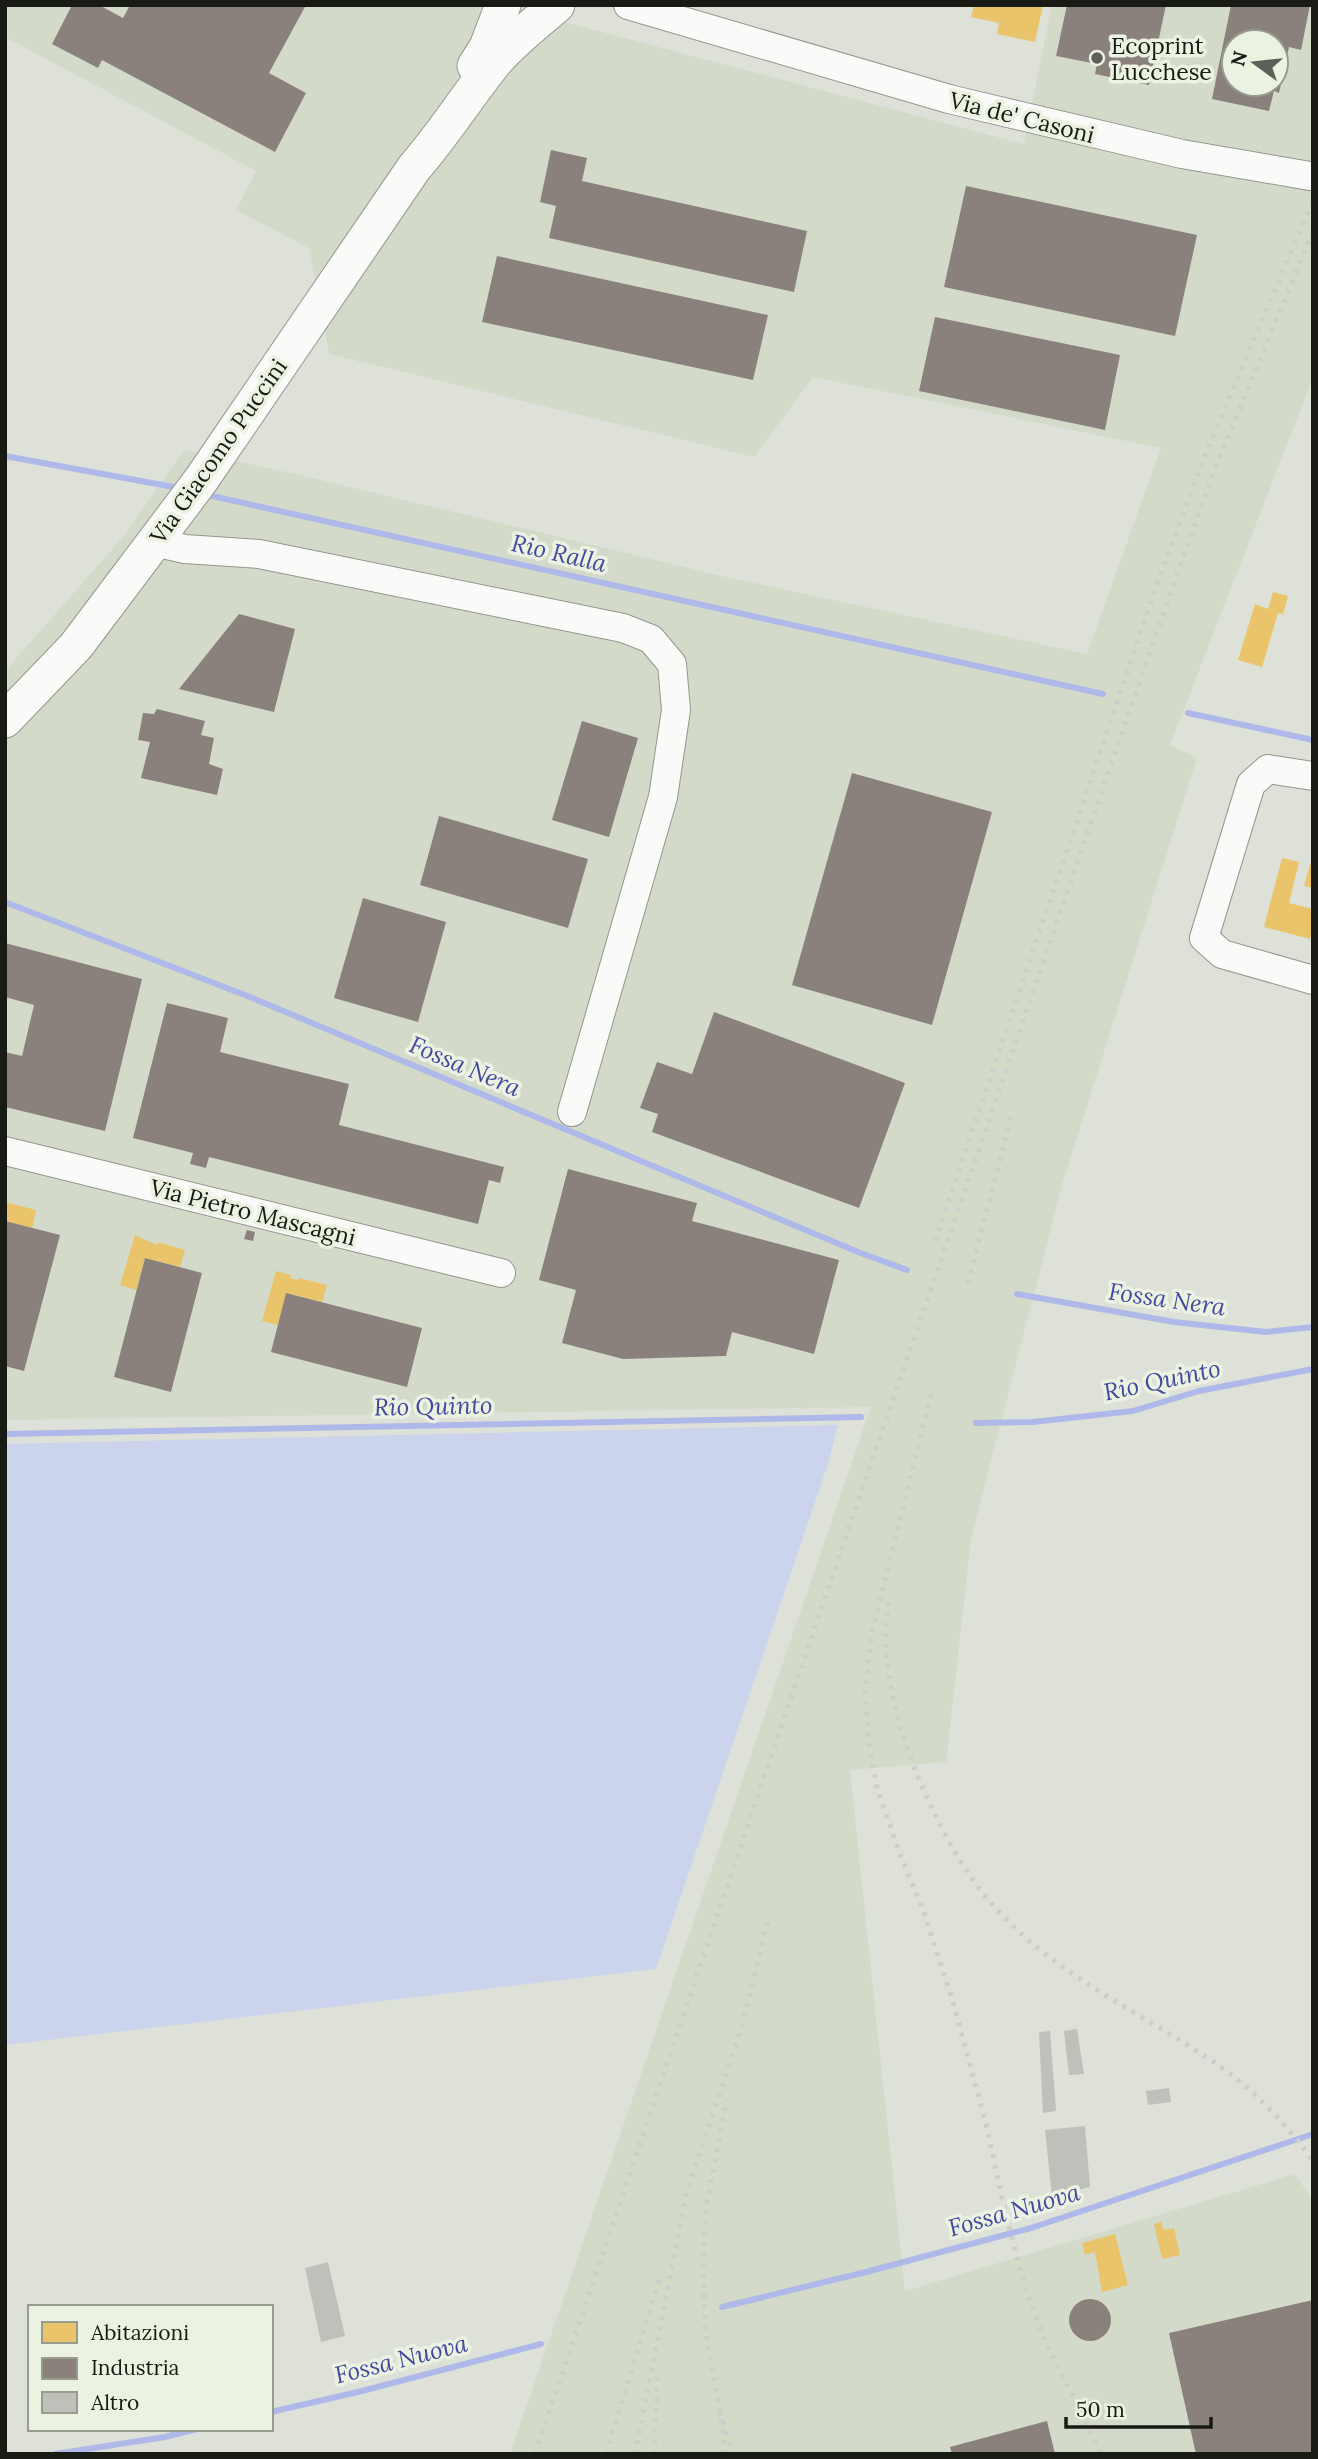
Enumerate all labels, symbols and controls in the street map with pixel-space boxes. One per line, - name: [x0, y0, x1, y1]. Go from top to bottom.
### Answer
- north arrow: [1220, 28, 1290, 98]
- place label: Ecoprint Lucchese: [1111, 31, 1212, 86]
- text: N: [1225, 48, 1252, 69]
- marker: Ecoprint Lucchese: [1089, 50, 1105, 66]
- street label: Via de' Casoni: [946, 85, 1097, 149]
- street label: Via Giacomo Puccini: [143, 353, 293, 550]
- water label: Rio Ralla: [509, 527, 610, 579]
- water label: Fossa Nera: [405, 1029, 526, 1104]
- street label: Via Pietro Mascagni: [146, 1172, 359, 1252]
- water label: Fossa Nera: [1107, 1275, 1228, 1323]
- water label: Rio Quinto: [1101, 1353, 1223, 1407]
- water label: Rio Quinto: [373, 1389, 493, 1423]
- water label: Fossa Nuova: [945, 2176, 1084, 2244]
- legend: [28, 2305, 273, 2431]
- text: Abitazioni: [90, 2319, 189, 2346]
- water label: Fossa Nuova: [331, 2327, 471, 2390]
- text: Industria: [91, 2354, 180, 2381]
- scale bar: [1066, 2386, 1211, 2430]
- text: Altro: [90, 2389, 139, 2416]
- text: 50 m: [1076, 2396, 1125, 2423]

